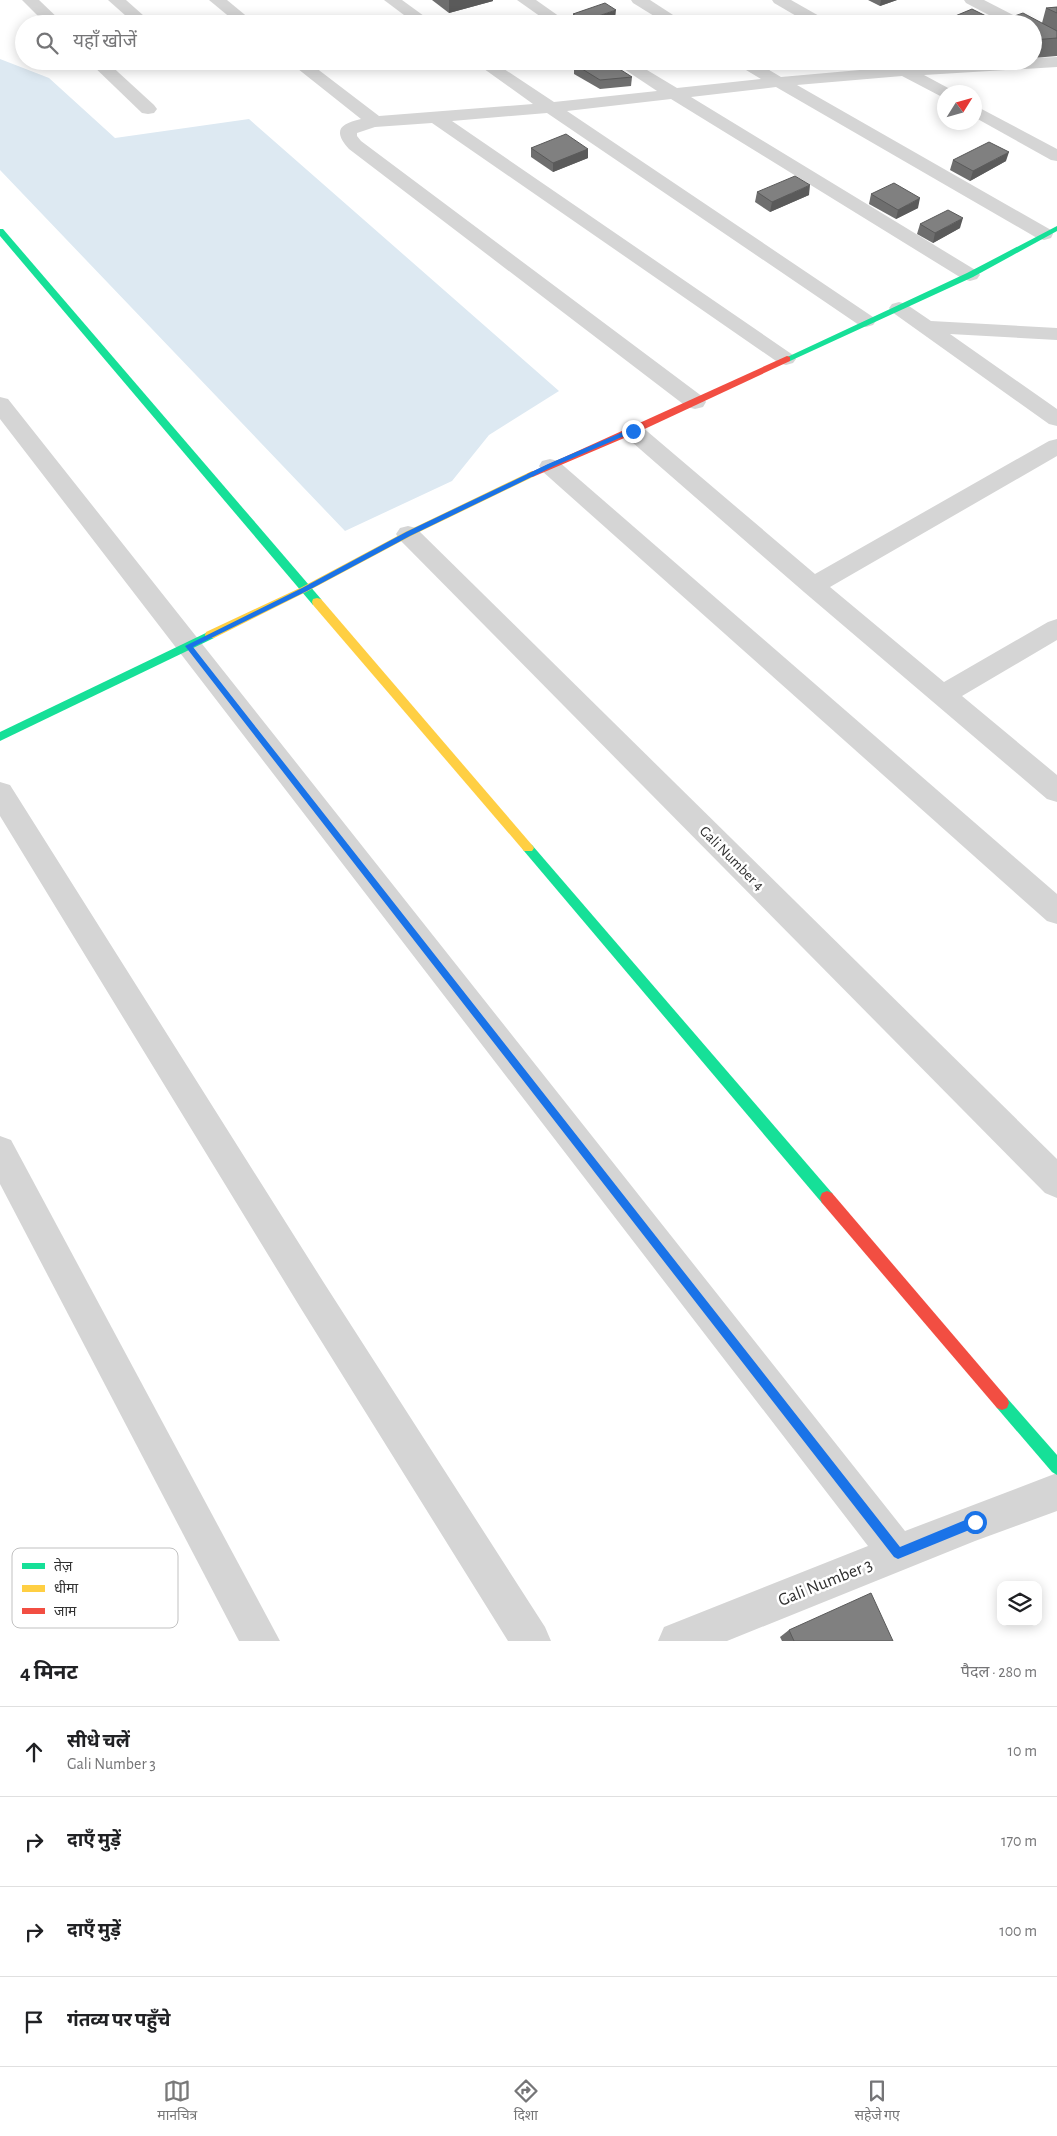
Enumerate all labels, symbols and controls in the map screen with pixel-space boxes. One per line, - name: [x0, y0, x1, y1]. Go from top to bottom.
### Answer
- search box: [15, 15, 1042, 70]
- icon: search: [33, 29, 61, 57]
- text: यहाँ खोजें: [73, 32, 137, 51]
- north arrow: [937, 85, 982, 130]
- route end: [622, 420, 645, 443]
- street label: Gali Number 4: [697, 823, 767, 893]
- route start: [964, 1511, 987, 1534]
- legend: [12, 1548, 178, 1628]
- street label: Gali Number 3: [776, 1556, 875, 1610]
- text: तेज़: [54, 1557, 73, 1574]
- text: धीमा: [54, 1580, 79, 1596]
- map controls: [997, 1581, 1042, 1626]
- button: layers: [997, 1581, 1042, 1626]
- text: जाम: [54, 1605, 77, 1619]
- text: 4 मिनट: [20, 1662, 78, 1683]
- text: पैदल · 280 m: [961, 1664, 1037, 1680]
- text: सीधे चलें: [67, 1732, 130, 1751]
- icon: ahead: [20, 1738, 48, 1766]
- text: 10 m: [1008, 1743, 1037, 1759]
- text: Gali Number 3: [67, 1756, 156, 1772]
- icon: right: [20, 1828, 48, 1856]
- text: दाएँ मुड़ें: [67, 1831, 121, 1850]
- text: 170 m: [1001, 1833, 1037, 1849]
- icon: right: [20, 1918, 48, 1946]
- text: दाएँ मुड़ें: [67, 1921, 121, 1940]
- text: 100 m: [999, 1923, 1037, 1939]
- icon: arrive: [20, 2008, 48, 2036]
- text: गंतव्य पर पहुँचे: [67, 2011, 170, 2030]
- tab: मानचित्र: [157, 2077, 197, 2126]
- tab: दिशा: [512, 2077, 540, 2126]
- tab: सहेजे गए: [854, 2077, 900, 2126]

